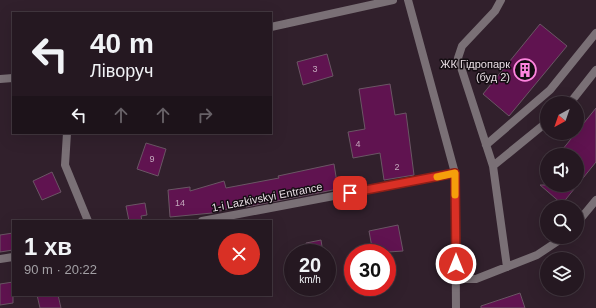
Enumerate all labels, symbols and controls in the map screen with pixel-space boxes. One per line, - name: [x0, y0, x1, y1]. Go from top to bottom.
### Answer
- icon: left: [24, 28, 76, 80]
- text: 40 m: [90, 28, 154, 59]
- building icon: ЖК Гідропарк (буд 2): [512, 57, 538, 83]
- place label: ЖК Гідропарк (буд 2): [440, 58, 510, 83]
- text: Ліворуч: [90, 61, 153, 81]
- house number: 3: [312, 64, 318, 74]
- north arrow: [540, 96, 584, 140]
- map controls: [540, 96, 584, 296]
- icon: left: [68, 104, 90, 126]
- icon: ahead: [110, 104, 132, 126]
- icon: ahead: [152, 104, 174, 126]
- icon: right: [194, 104, 216, 126]
- house number: 4: [355, 139, 361, 149]
- button: sound: [540, 148, 584, 192]
- house number: 9: [149, 154, 155, 164]
- house number: 2: [394, 162, 400, 172]
- pin: [333, 176, 367, 210]
- street label: 1-i Lazkivskyi Entrance: [211, 180, 323, 214]
- icon: arrive: [339, 182, 361, 204]
- house number: 14: [175, 198, 185, 208]
- button: search: [540, 200, 584, 244]
- text: 1 хв: [24, 233, 72, 260]
- button: close: [218, 233, 260, 275]
- position arrow: [435, 243, 477, 285]
- speed limit sign: 30: [344, 244, 396, 296]
- button: layers: [540, 252, 584, 296]
- text: 20: [299, 254, 321, 276]
- text: 90 m · 20:22: [24, 262, 97, 277]
- text: km/h: [299, 274, 321, 285]

